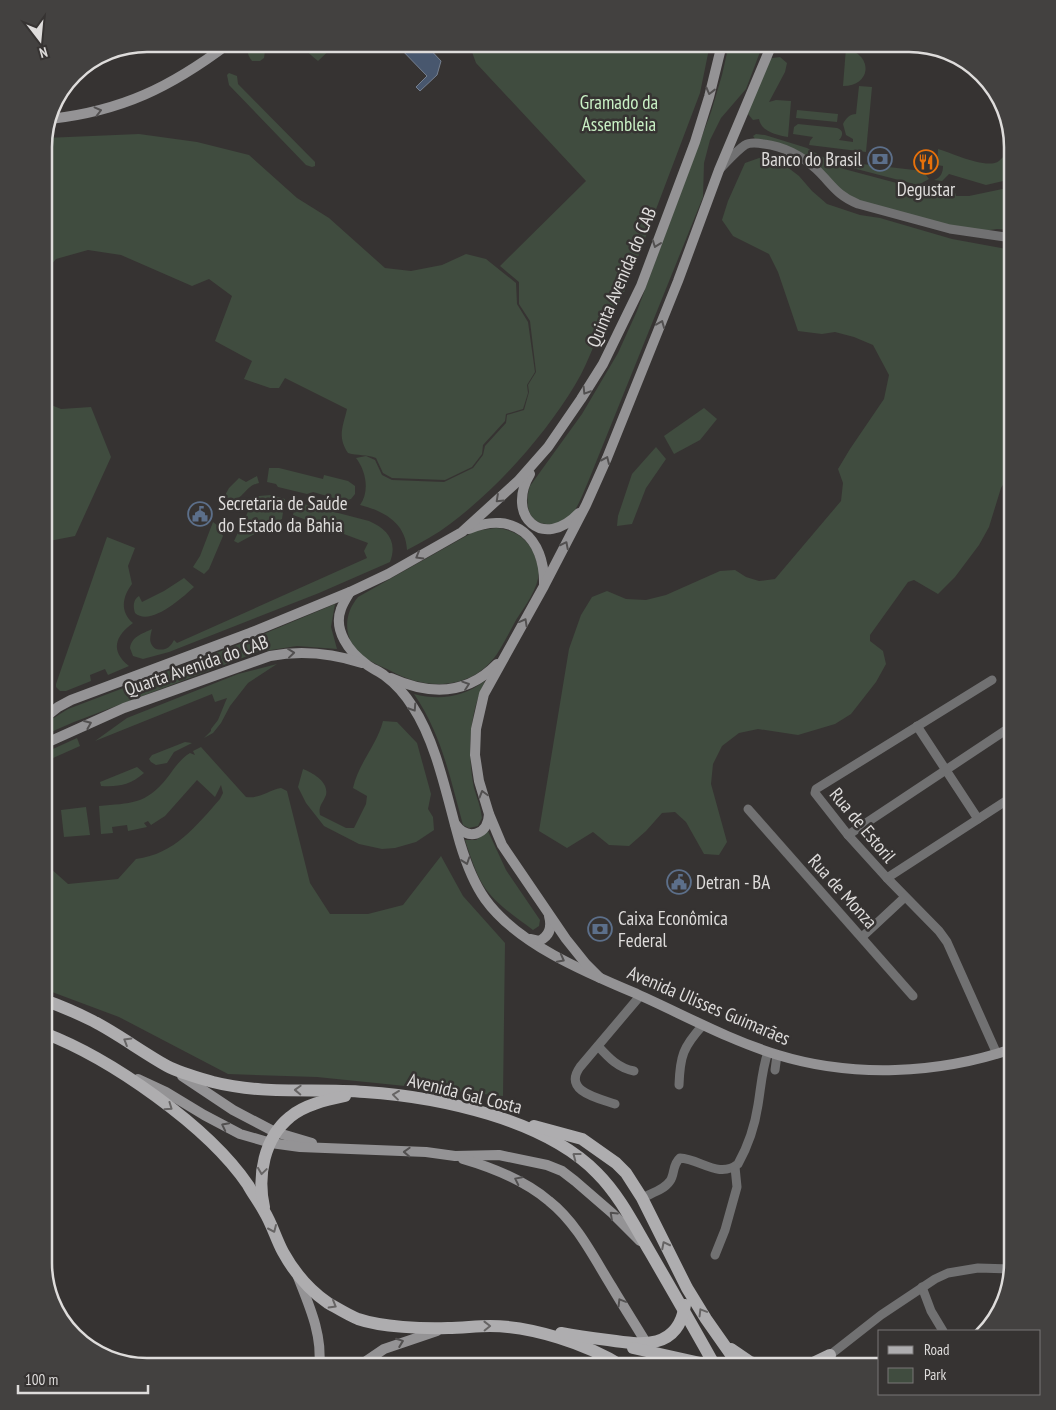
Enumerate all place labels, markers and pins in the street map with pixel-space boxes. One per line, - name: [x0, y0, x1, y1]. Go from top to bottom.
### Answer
- bank icon: Banco do Brasil: [867, 146, 893, 172]
- place label: Banco do Brasil: [761, 147, 863, 171]
- restaurant icon: Degustar: [913, 149, 939, 175]
- place label: Degustar: [897, 177, 956, 201]
- place label: Secretaria de Saúde do Estado da Bahia: [218, 491, 348, 537]
- public building icon: Secretaria de Saúde do Estado da Bahia: [187, 501, 213, 527]
- public building icon: Detran - BA: [666, 869, 692, 895]
- place label: Detran - BA: [696, 870, 770, 894]
- place label: Caixa Econômica Federal: [618, 906, 728, 952]
- bank icon: Caixa Econômica Federal: [587, 916, 613, 942]

